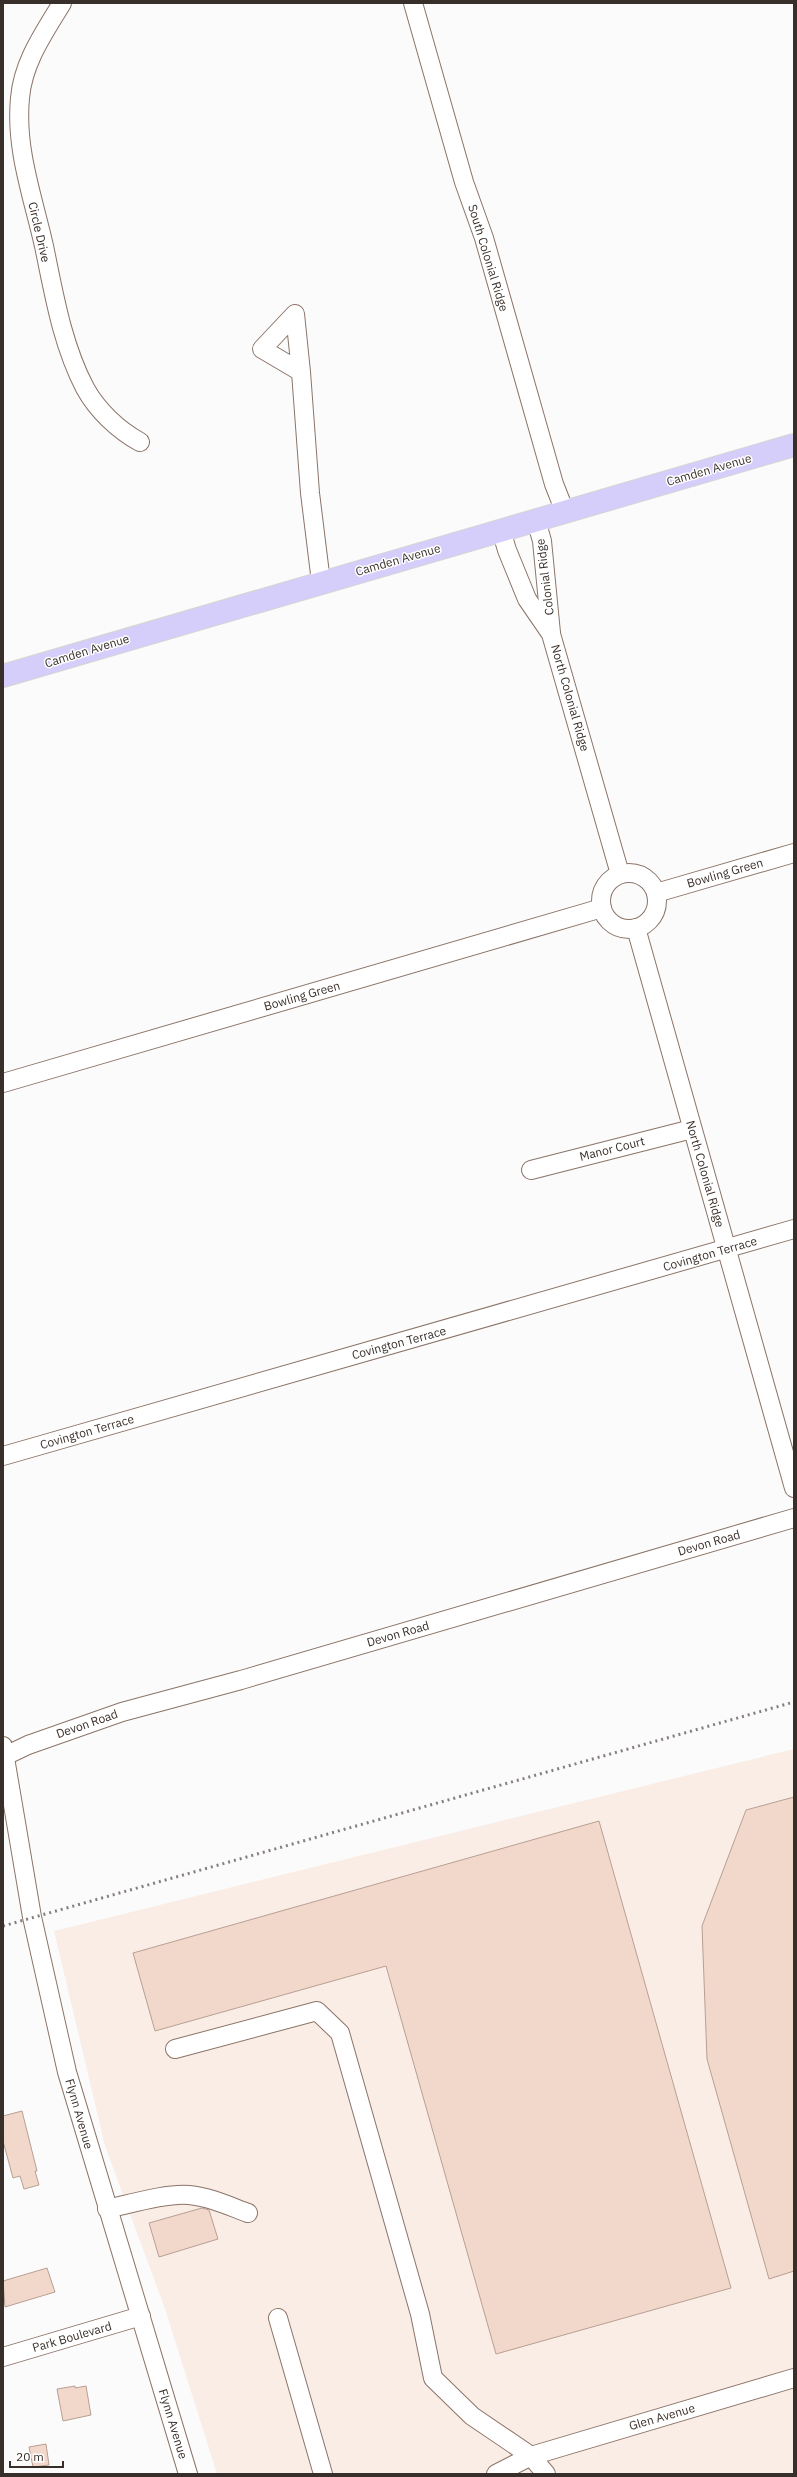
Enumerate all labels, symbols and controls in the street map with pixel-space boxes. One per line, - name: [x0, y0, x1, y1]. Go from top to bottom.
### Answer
- street label: Circle Drive: [25, 200, 54, 264]
- street label: South Colonial Ridge: [465, 202, 512, 314]
- street label: Camden Avenue: [665, 450, 753, 489]
- street label: Colonial Ridge: [532, 538, 557, 616]
- street label: Camden Avenue: [354, 540, 442, 579]
- street label: Camden Avenue: [43, 630, 131, 671]
- street label: North Colonial Ridge: [548, 643, 593, 753]
- street label: Bowling Green: [685, 854, 765, 891]
- street label: Bowling Green: [262, 977, 342, 1014]
- street label: North Colonial Ridge: [683, 1119, 728, 1229]
- street label: Manor Court: [578, 1133, 646, 1164]
- street label: Covington Terrace: [661, 1233, 759, 1274]
- street label: Covington Terrace: [350, 1323, 448, 1362]
- street label: Covington Terrace: [38, 1411, 136, 1452]
- street label: Devon Road: [676, 1526, 742, 1559]
- street label: Devon Road: [365, 1617, 431, 1650]
- street label: Devon Road: [54, 1706, 120, 1741]
- street label: Flynn Avenue: [62, 2077, 97, 2151]
- street label: Park Boulevard: [31, 2318, 113, 2355]
- street label: Flynn Avenue: [156, 2387, 191, 2461]
- street label: Glen Avenue: [627, 2400, 697, 2433]
- scale bar: [10, 2443, 63, 2469]
- text: 20 m: [16, 2449, 44, 2464]

